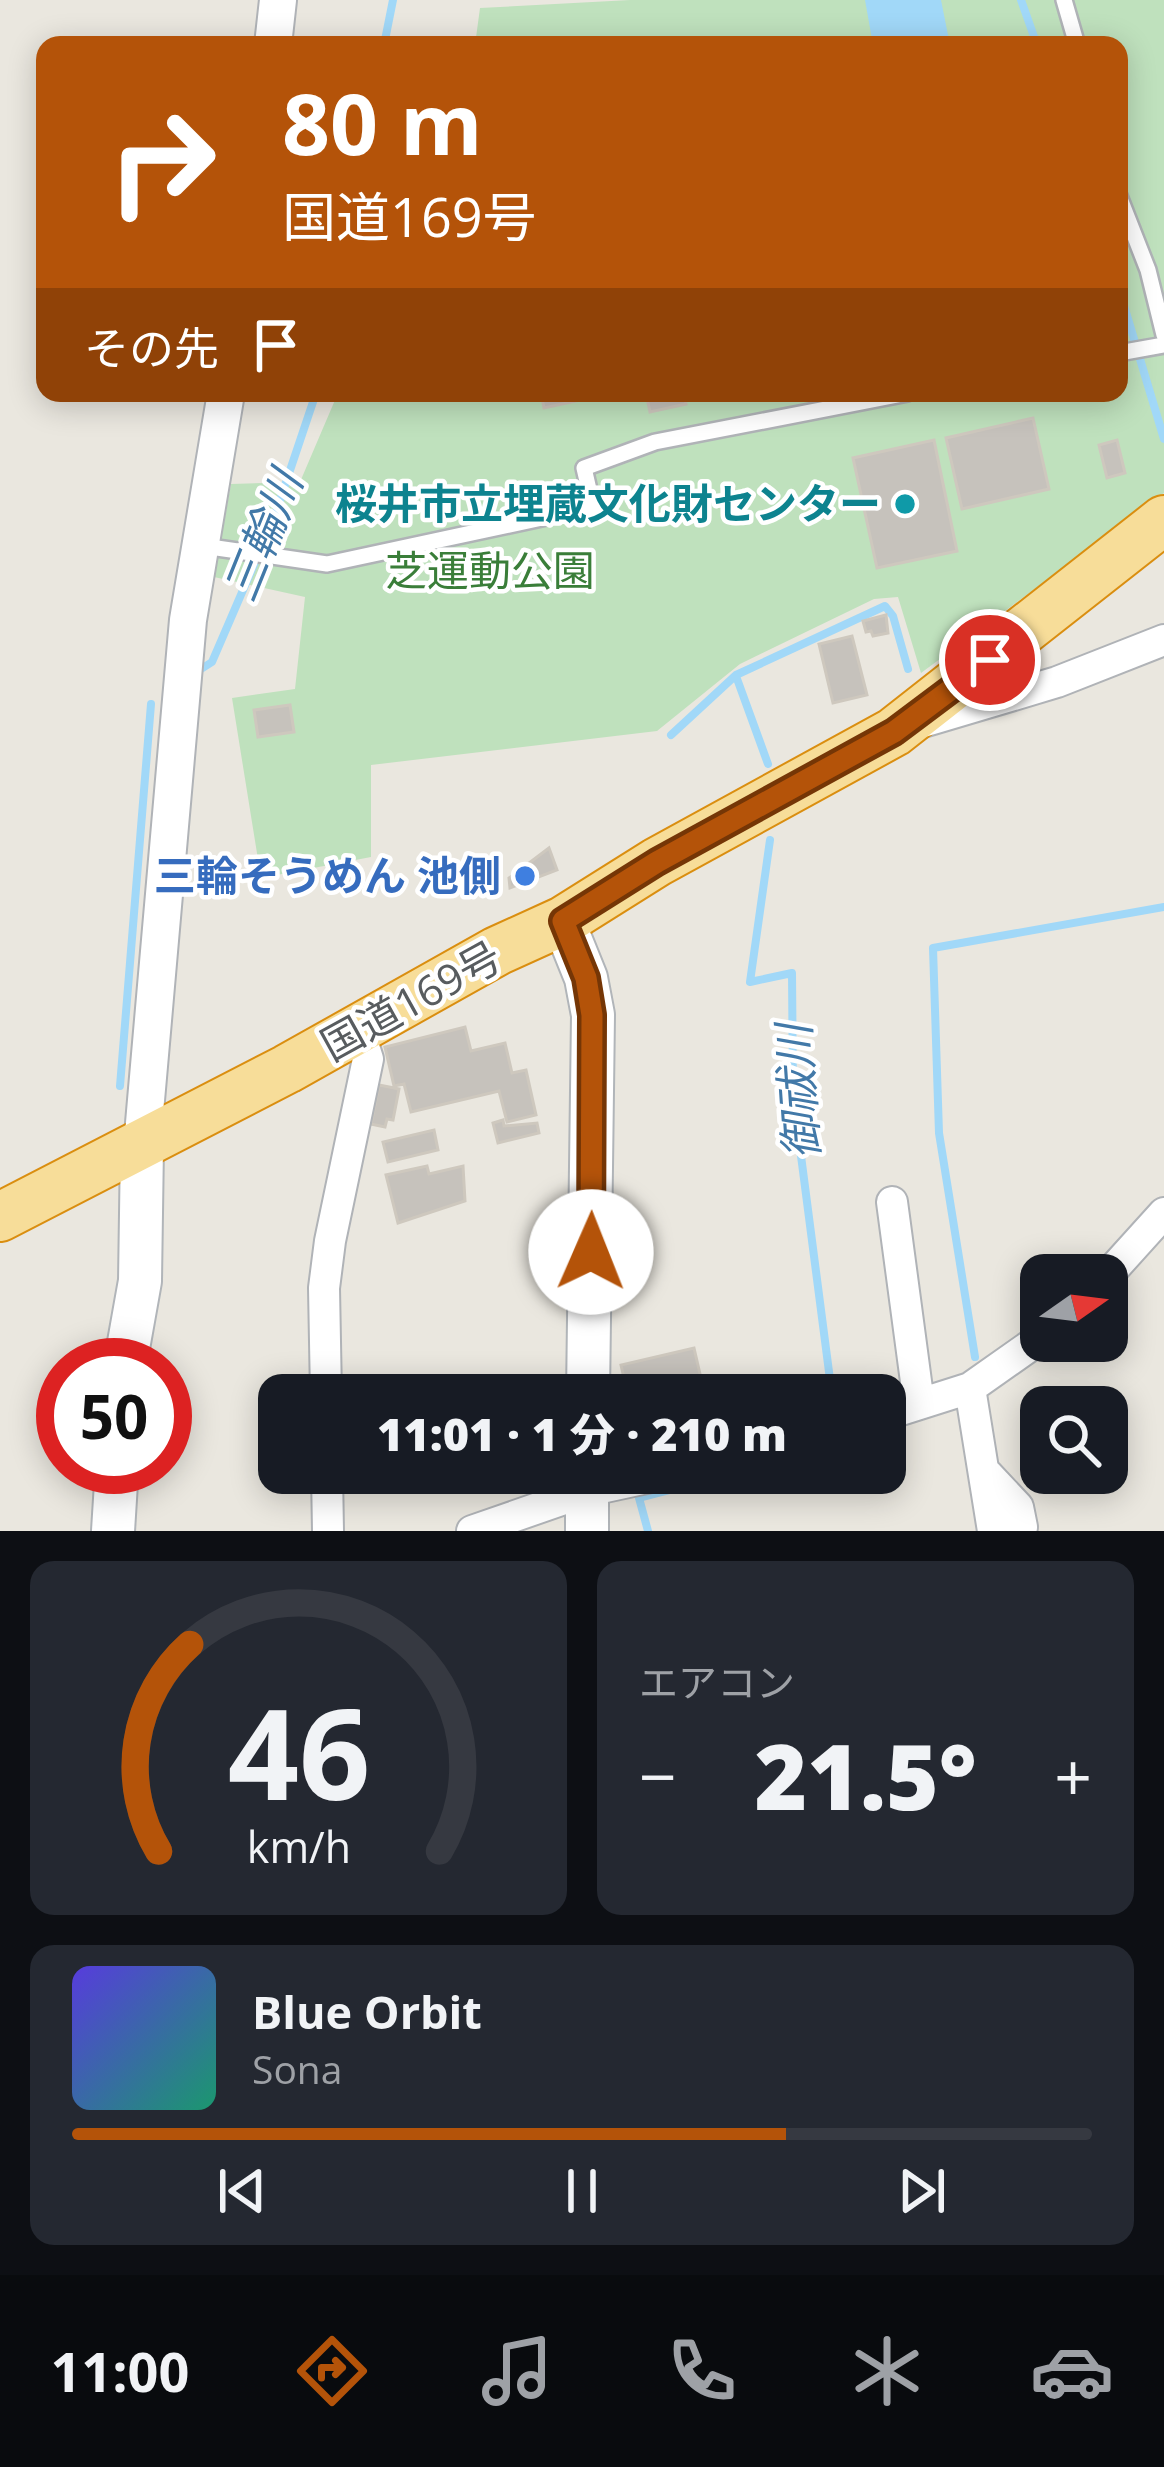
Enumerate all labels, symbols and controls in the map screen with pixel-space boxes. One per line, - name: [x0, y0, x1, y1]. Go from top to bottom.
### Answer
- text: 80 m: [282, 65, 482, 180]
- icon: right: [84, 84, 240, 240]
- text: 国道169号: [282, 179, 537, 253]
- icon: arrive: [243, 312, 309, 378]
- text: その先: [84, 317, 219, 378]
- water label: 三輪川: [208, 458, 317, 609]
- place label: 桜井市立埋蔵文化財センター: [335, 474, 881, 531]
- marker: 桜井市立埋蔵文化財センター: [892, 491, 918, 517]
- park label: 芝運動公園: [385, 541, 595, 598]
- pin: [939, 609, 1041, 711]
- icon: arrive: [957, 627, 1023, 693]
- place label: 三輪そうめん 池側: [154, 846, 501, 903]
- marker: 三輪そうめん 池側: [512, 863, 538, 889]
- street label: 国道169号: [310, 927, 511, 1073]
- water label: 御祓川: [761, 1019, 832, 1162]
- position arrow: [528, 1189, 654, 1315]
- north arrow: [1020, 1254, 1128, 1362]
- map controls: [1020, 1254, 1128, 1494]
- speed limit sign: 50: [36, 1338, 192, 1494]
- button: search: [1020, 1386, 1128, 1494]
- text: 11:01 · 1 分 · 210 m: [377, 1403, 787, 1464]
- text: エアコン: [639, 1655, 795, 1708]
- text: 46: [227, 1667, 370, 1837]
- text: 21.5°: [754, 1714, 977, 1836]
- text: −: [639, 1730, 677, 1820]
- text: +: [1054, 1730, 1092, 1820]
- text: km/h: [246, 1817, 351, 1876]
- text: Blue Orbit: [252, 1981, 482, 2042]
- text: Sona: [252, 2042, 342, 2095]
- icon: previous: [209, 2158, 275, 2224]
- icon: pause: [549, 2158, 615, 2224]
- icon: next: [889, 2158, 955, 2224]
- icon: directions: [290, 2329, 374, 2413]
- icon: music: [475, 2329, 559, 2413]
- icon: phone: [660, 2329, 744, 2413]
- icon: climate: [845, 2329, 929, 2413]
- icon: car: [1030, 2329, 1114, 2413]
- text: 11:00: [50, 2334, 189, 2408]

